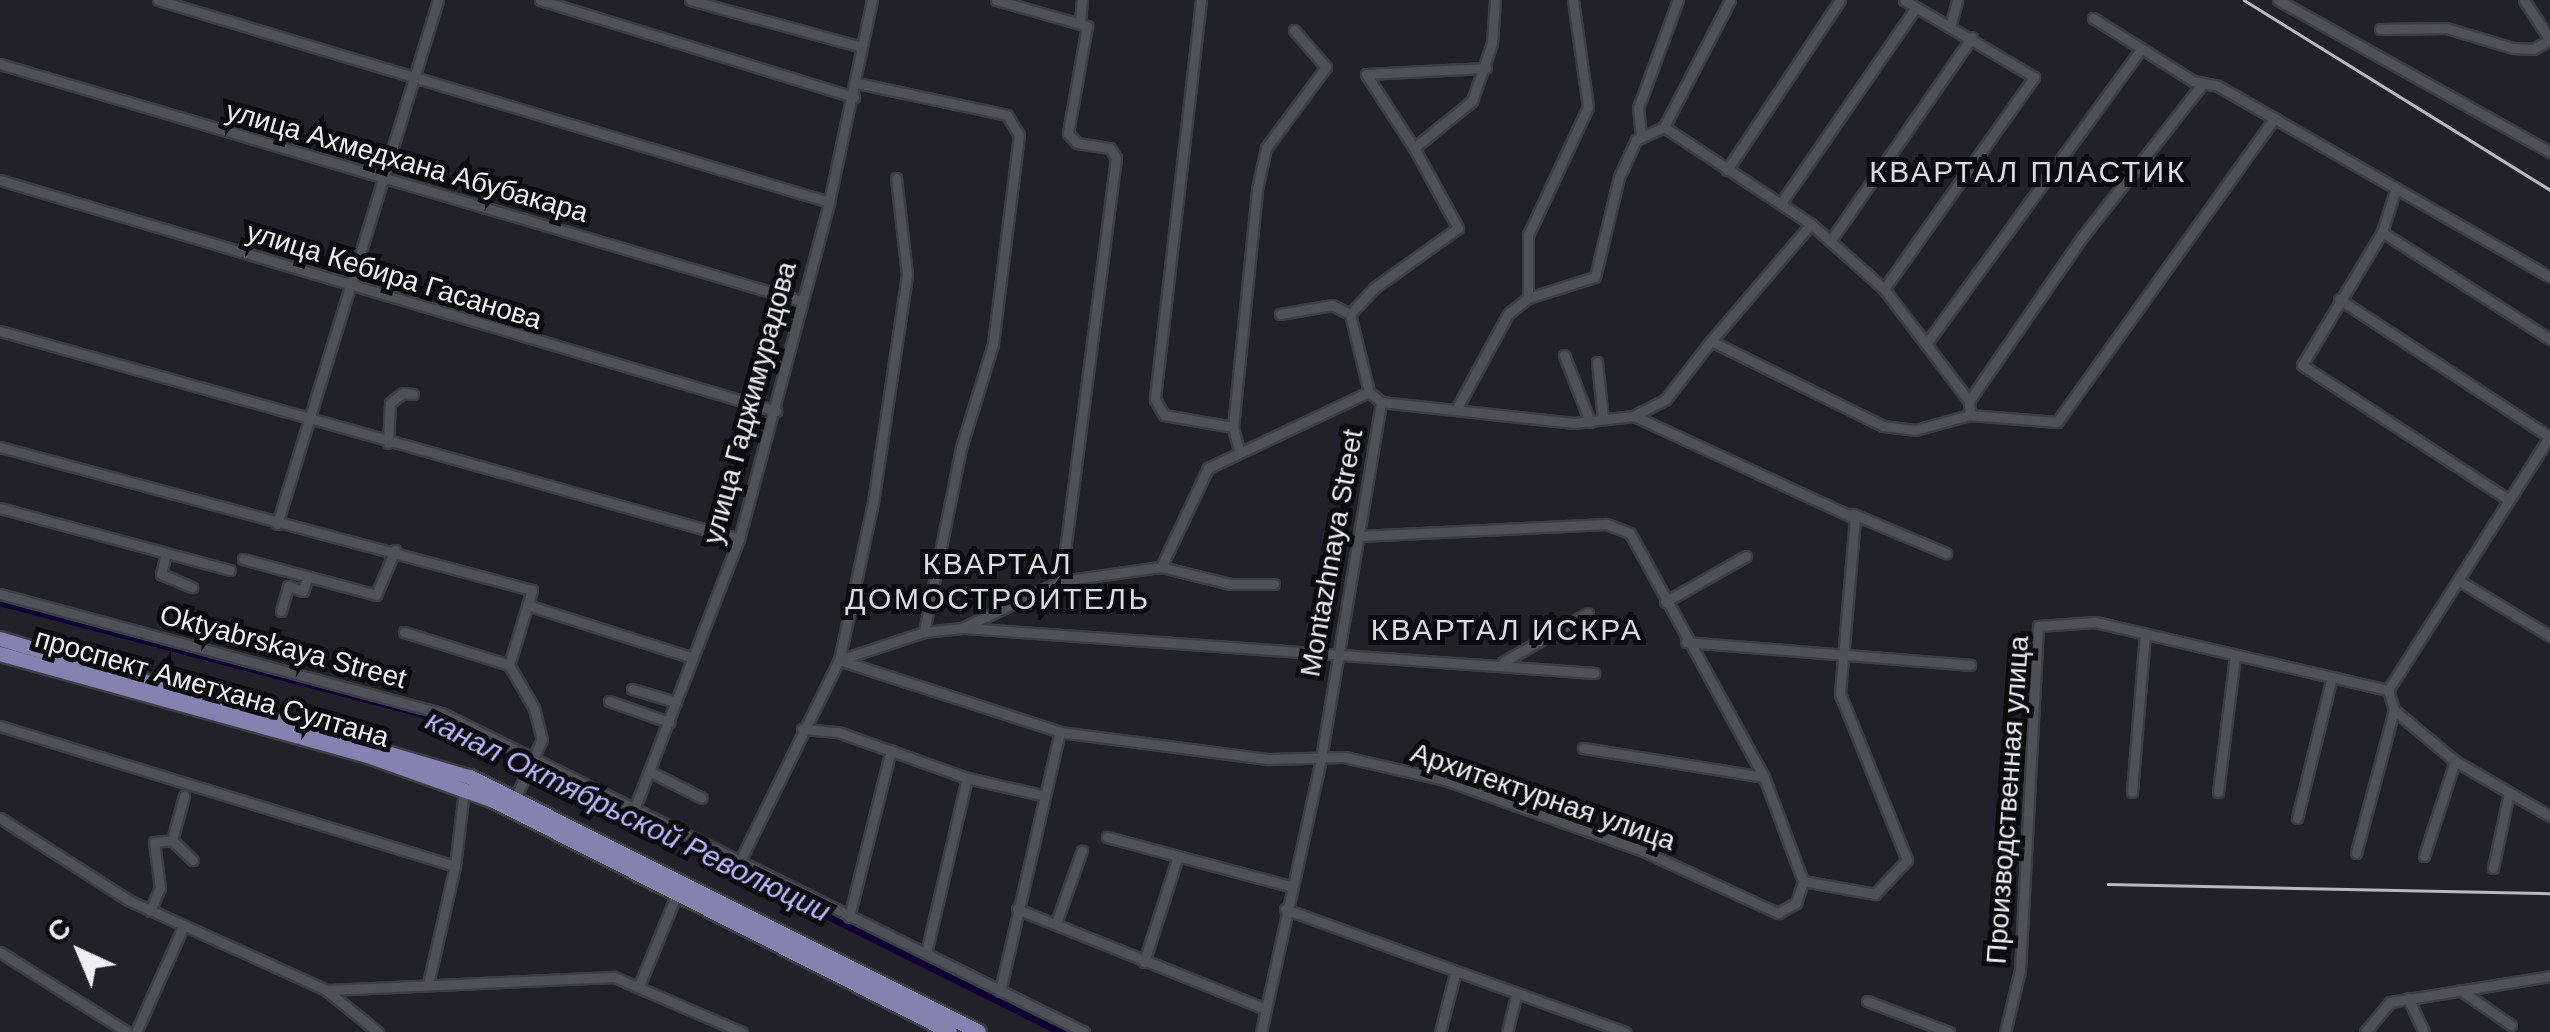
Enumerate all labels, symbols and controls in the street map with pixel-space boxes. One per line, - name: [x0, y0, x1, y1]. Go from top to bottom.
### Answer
- street label: улица Ахмедхана Абубакара: [222, 94, 592, 230]
- district label: КВАРТАЛ ПЛАСТИК: [1869, 154, 2187, 190]
- street label: улица Кебира Гасанова: [242, 215, 546, 337]
- street label: улица Гаджимурадова: [696, 258, 804, 548]
- street label: Montazhnaya Street: [1294, 427, 1370, 679]
- district label: КВАРТАЛ ДОМОСТРОИТЕЛЬ: [845, 546, 1151, 616]
- street label: Oktyabrskaya Street: [156, 598, 410, 696]
- district label: КВАРТАЛ ИСКРА: [1371, 612, 1643, 648]
- street label: проспект Аметхана Султана: [31, 621, 393, 755]
- street label: Производственная улица: [1980, 635, 2036, 965]
- water label: канал Октябрьской Революции: [420, 702, 836, 930]
- street label: Архитектурная улица: [1406, 736, 1680, 858]
- north arrow: [30, 902, 130, 1002]
- text: С: [41, 912, 77, 948]

